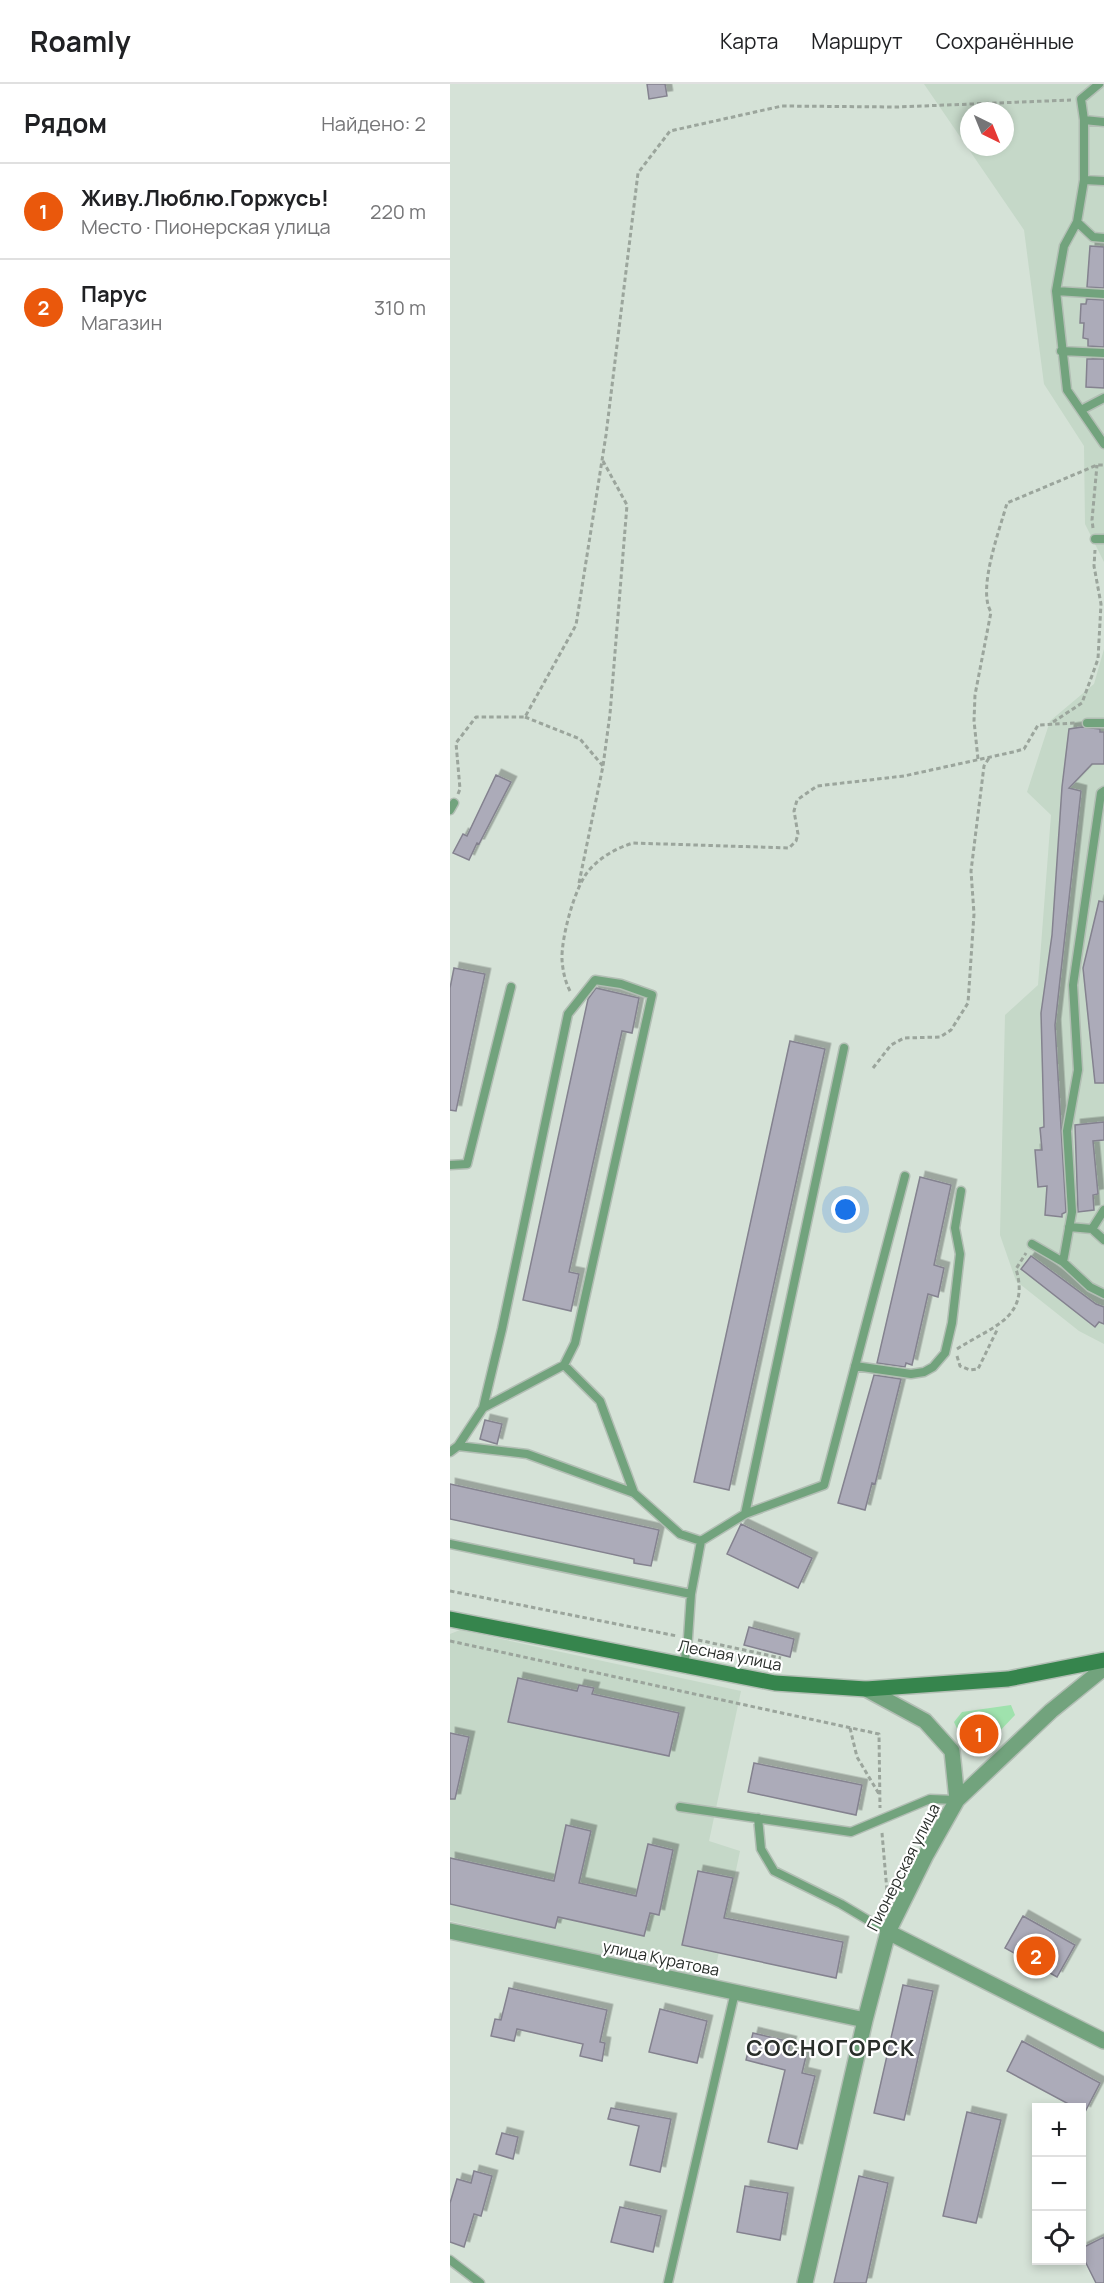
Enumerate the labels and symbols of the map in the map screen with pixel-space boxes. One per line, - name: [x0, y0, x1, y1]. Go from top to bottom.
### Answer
- north arrow: [960, 102, 1014, 156]
- your location: [831, 1195, 860, 1224]
- street label: Лесная улица: [676, 1634, 784, 1676]
- pin: 1: [960, 1712, 998, 1756]
- street label: Пионерская улица: [861, 1799, 945, 1935]
- pin: 2: [1016, 1934, 1056, 1978]
- street label: улица Куратова: [601, 1935, 721, 1981]
- district label: СОСНОГОРСК: [746, 2033, 916, 2063]

